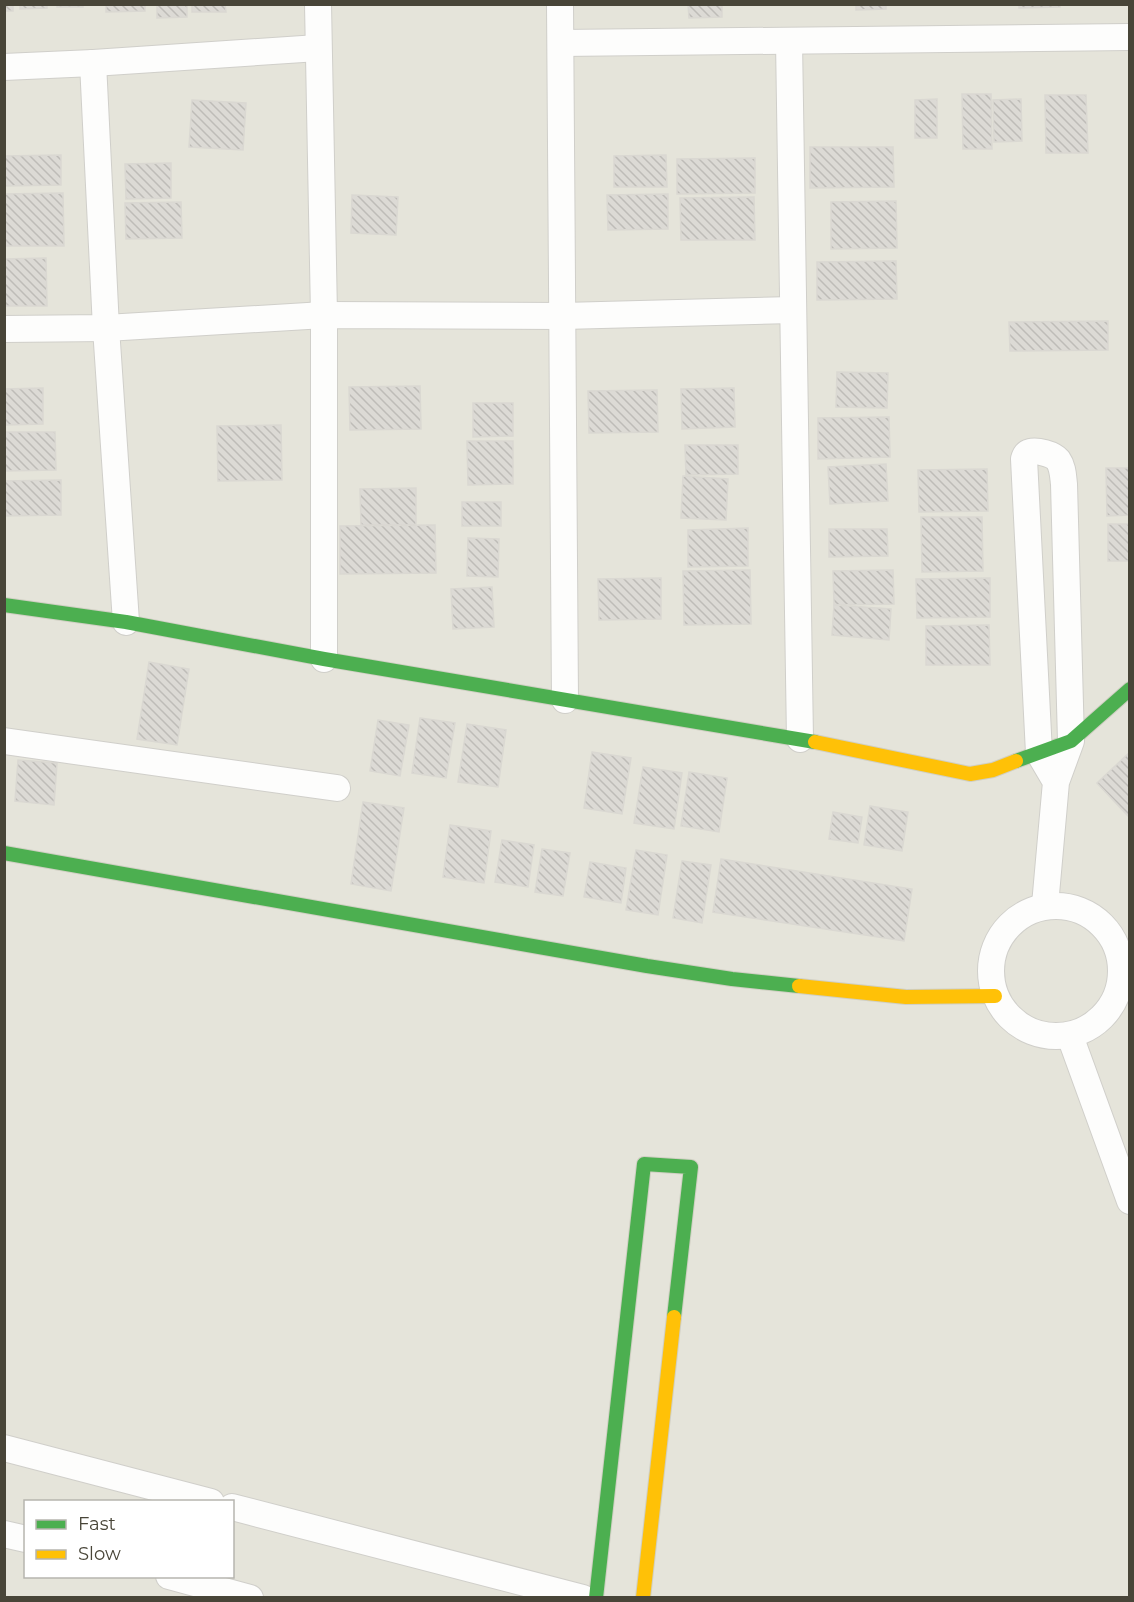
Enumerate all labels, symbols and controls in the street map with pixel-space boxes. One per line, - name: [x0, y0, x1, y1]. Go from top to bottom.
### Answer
- legend: [24, 1500, 234, 1578]
- text: Fast: [78, 1513, 116, 1535]
- text: Slow: [78, 1543, 121, 1565]

